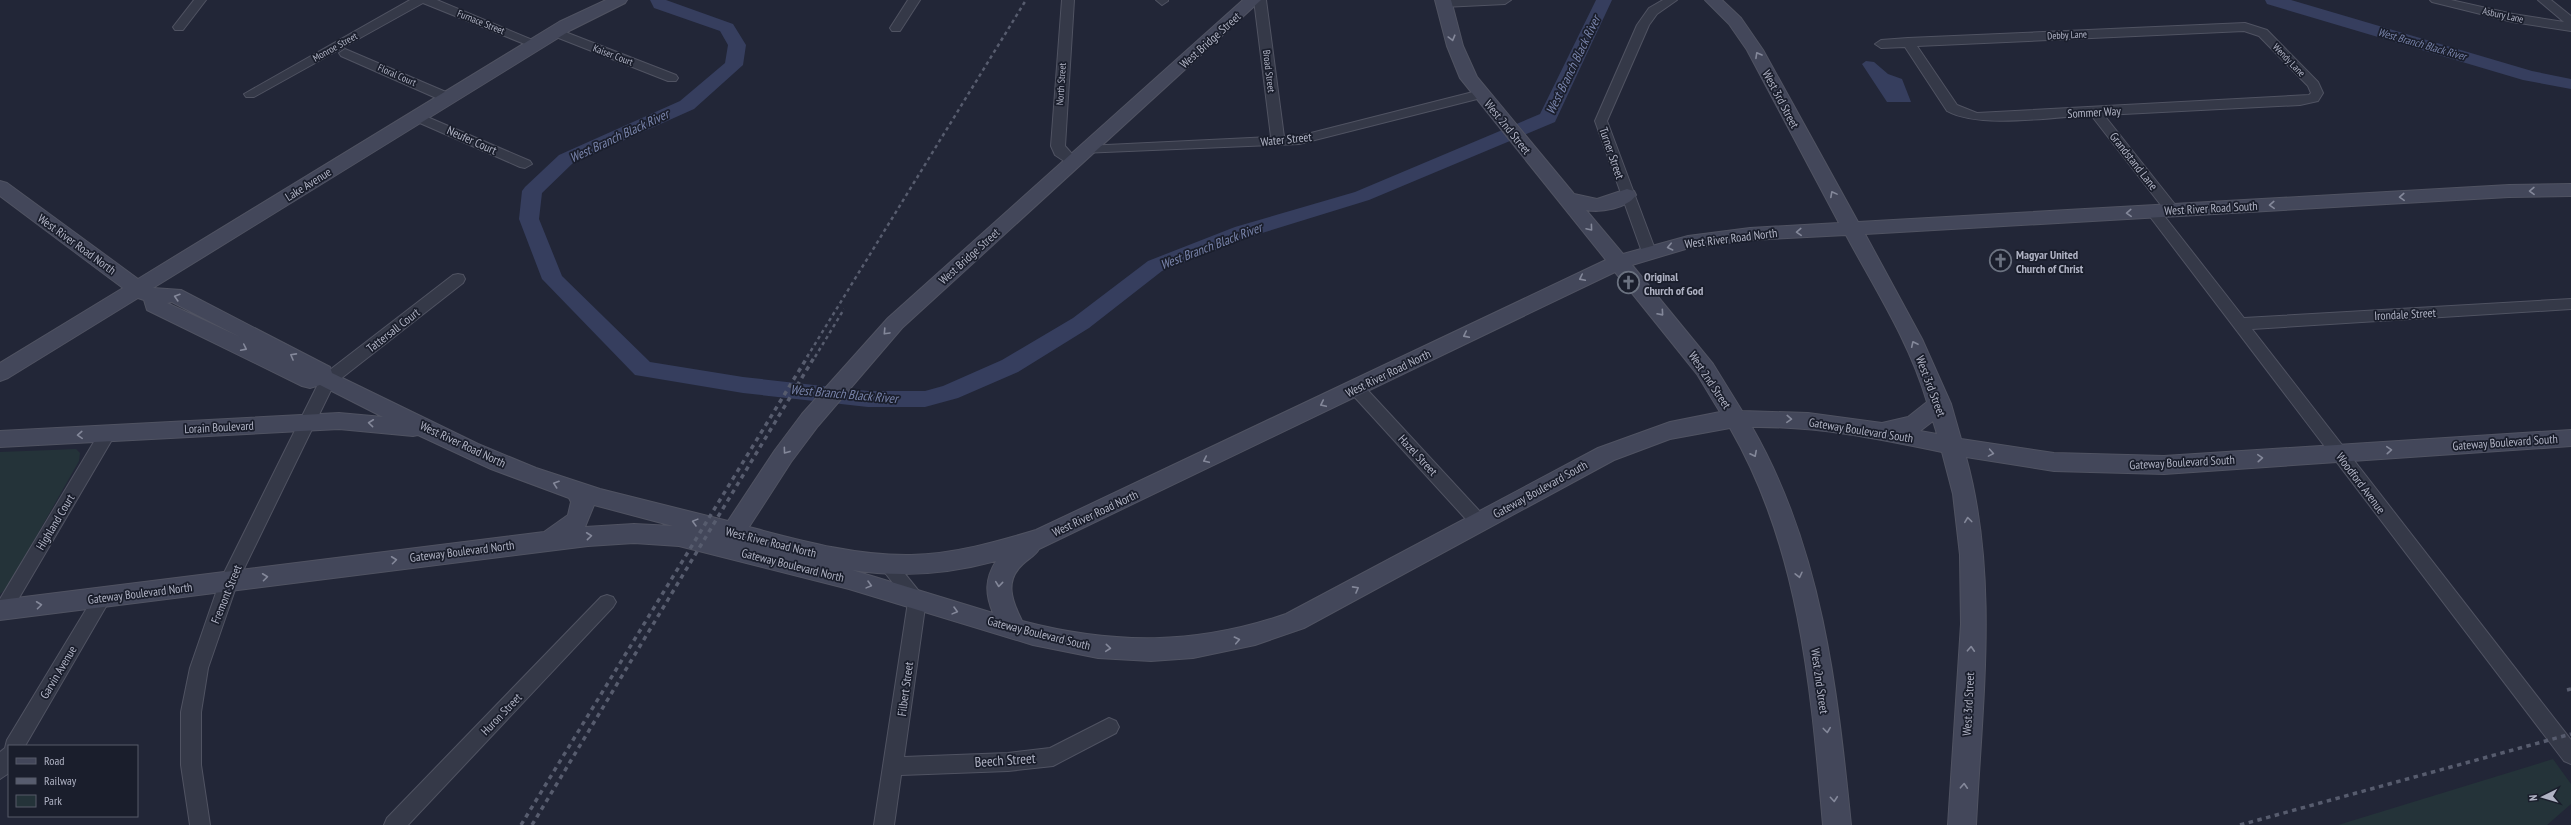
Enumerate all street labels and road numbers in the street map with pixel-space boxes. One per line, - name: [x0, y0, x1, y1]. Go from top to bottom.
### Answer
- street label: Asbury Lane: [2481, 4, 2525, 26]
- street label: Furnace Street: [455, 7, 507, 37]
- street label: West Bridge Street: [1176, 8, 1244, 71]
- street label: Debby Lane: [2047, 27, 2087, 43]
- street label: Monroe Street: [310, 29, 360, 65]
- street label: Kaiser Court: [591, 41, 635, 69]
- street label: Wendy Lane: [2270, 41, 2308, 79]
- street label: Broad Street: [1260, 49, 1278, 93]
- street label: Floral Court: [376, 61, 418, 89]
- street label: North Street: [1053, 62, 1069, 106]
- street label: West 3rd Street: [1759, 67, 1803, 131]
- street label: West 2nd Street: [1481, 97, 1535, 158]
- street label: Sommer Way: [2067, 103, 2122, 121]
- street label: Neufer Court: [445, 122, 500, 158]
- street label: Turner Street: [1596, 125, 1628, 182]
- street label: Water Street: [1260, 129, 1313, 149]
- street label: Grandstand Lane: [2107, 129, 2161, 193]
- street label: Lake Avenue: [282, 164, 334, 204]
- street label: West River Road South: [2164, 198, 2258, 218]
- street label: West River Road North: [35, 211, 119, 277]
- street label: West Bridge Street: [935, 224, 1003, 287]
- street label: West River Road North: [1684, 225, 1778, 251]
- street label: Tattersall Court: [363, 304, 423, 355]
- street label: Irondale Street: [2374, 305, 2437, 323]
- street label: West River Road North: [1343, 346, 1433, 400]
- street label: West 2nd Street: [1685, 349, 1735, 412]
- street label: West 3rd Street: [1913, 354, 1950, 419]
- street label: Gateway Boulevard South: [1808, 414, 1914, 446]
- street label: Lorain Boulevard: [184, 418, 254, 436]
- street label: West River Road North: [418, 418, 508, 470]
- street label: Hazel Street: [1395, 431, 1441, 479]
- street label: Gateway Boulevard South: [2452, 431, 2558, 453]
- street label: Woodford Avenue: [2333, 450, 2389, 516]
- street label: Gateway Boulevard South: [2129, 452, 2235, 472]
- street label: Gateway Boulevard South: [1490, 457, 1590, 521]
- street label: West River Road North: [1050, 487, 1140, 539]
- street label: Highland Court: [32, 491, 78, 553]
- street label: West River Road North: [724, 523, 818, 561]
- street label: Gateway Boulevard North: [409, 537, 515, 565]
- street label: Gateway Boulevard North: [740, 545, 846, 585]
- street label: Fremont Street: [207, 562, 245, 626]
- street label: Gateway Boulevard North: [87, 579, 193, 607]
- street label: Gateway Boulevard South: [986, 613, 1092, 653]
- street label: Garvin Avenue: [36, 643, 80, 701]
- street label: West 2nd Street: [1808, 647, 1832, 715]
- street label: Filbert Street: [894, 660, 916, 717]
- street label: West 3rd Street: [1959, 671, 1977, 736]
- street label: Huron Street: [477, 689, 525, 738]
- street label: Beech Street: [974, 749, 1036, 771]

